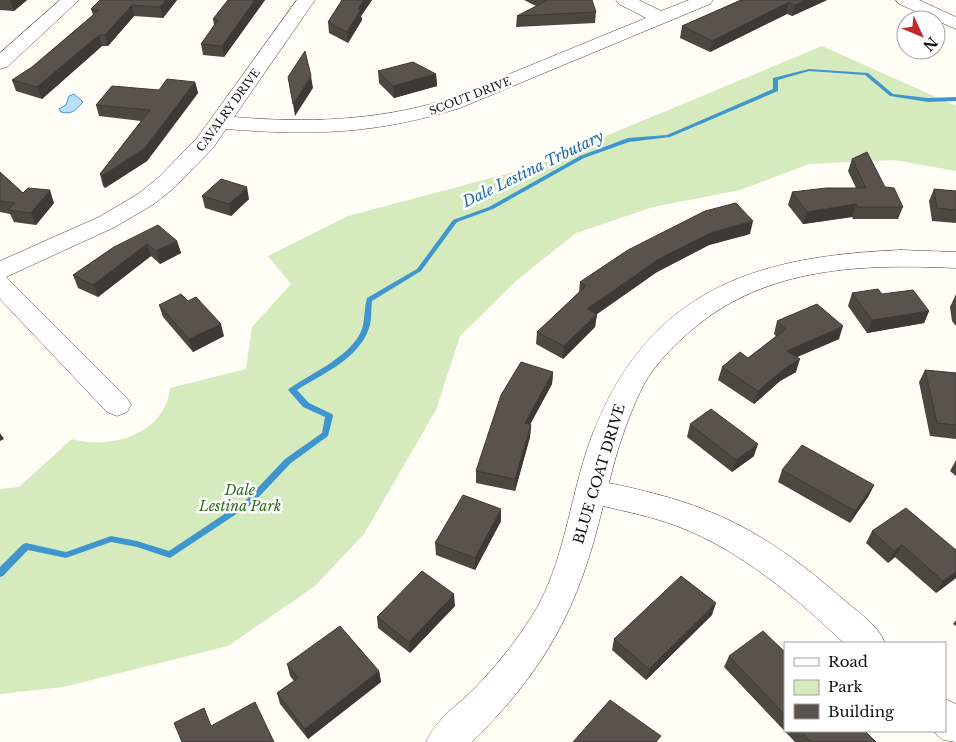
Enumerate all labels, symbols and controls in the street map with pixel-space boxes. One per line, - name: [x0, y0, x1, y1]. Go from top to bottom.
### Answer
- north arrow: [896, 10, 946, 60]
- text: N: [919, 33, 941, 55]
- street label: CAVALRY DRIVE: [193, 66, 263, 154]
- street label: SCOUT DRIVE: [427, 74, 513, 118]
- water label: Dale Lestina Trbutary: [458, 126, 607, 211]
- street label: BLUE COAT DRIVE: [569, 402, 629, 546]
- park label: Dale Lestina Park: [198, 481, 281, 515]
- legend: [784, 642, 946, 732]
- text: Road: [828, 652, 868, 671]
- text: Park: [828, 677, 864, 696]
- text: Building: [828, 702, 895, 721]

